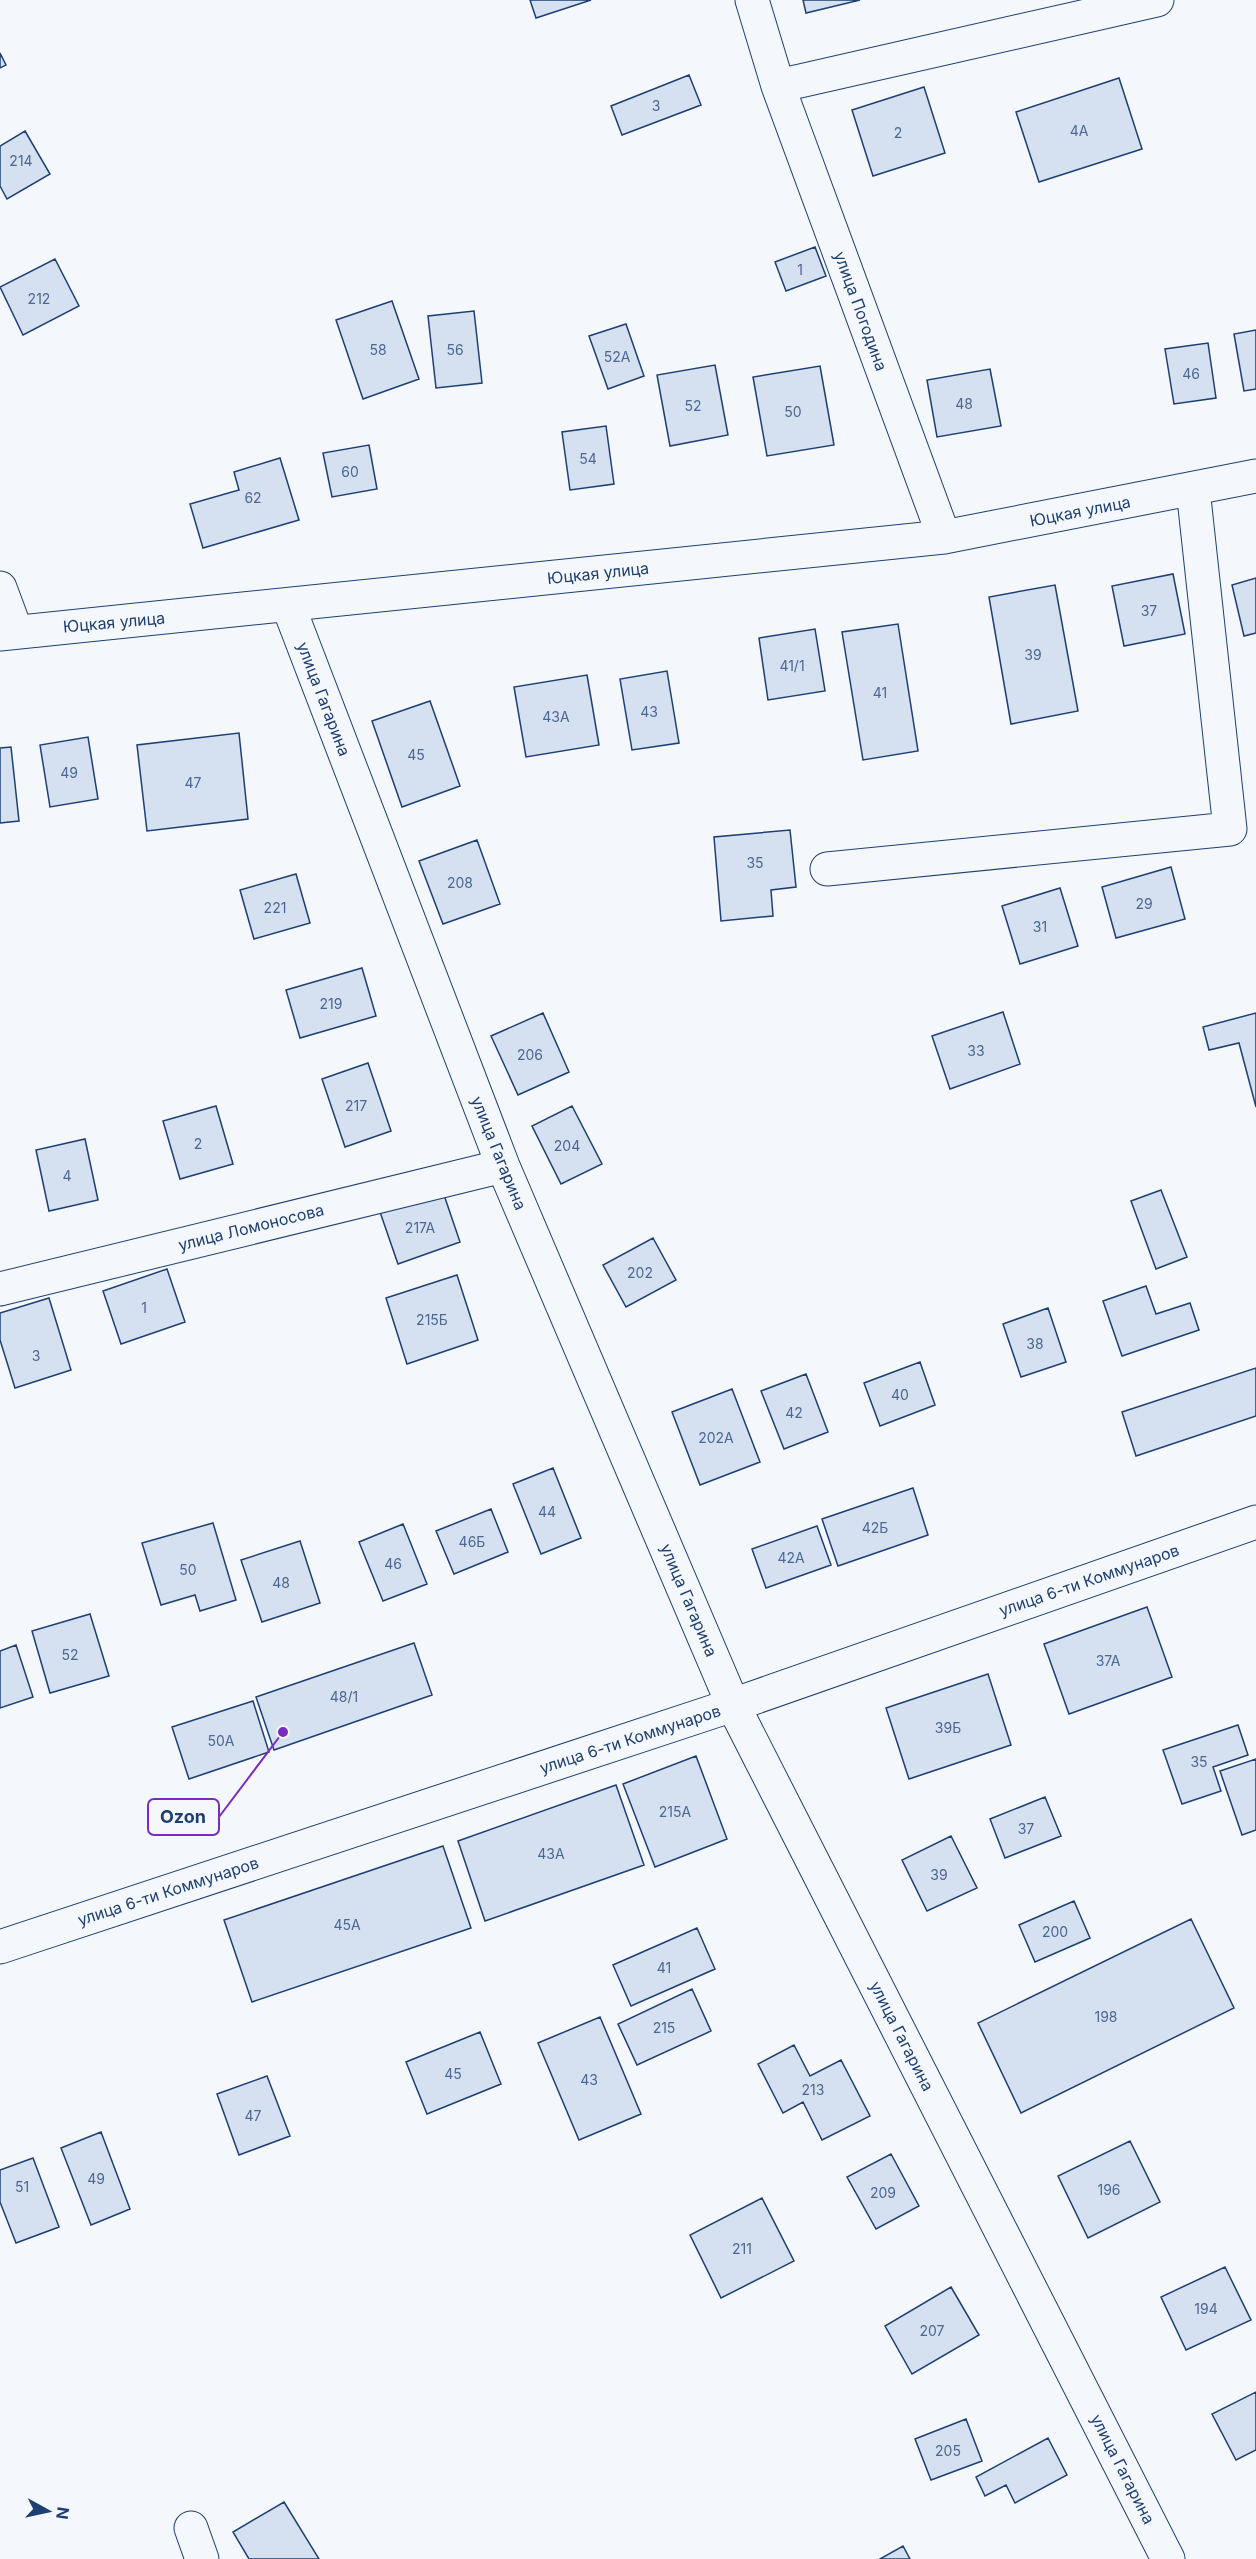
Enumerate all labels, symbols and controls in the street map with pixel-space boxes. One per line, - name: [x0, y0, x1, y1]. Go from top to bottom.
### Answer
- house number: 3: [652, 97, 660, 114]
- house number: 4А: [1070, 122, 1089, 139]
- house number: 2: [894, 124, 902, 141]
- house number: 214: [9, 152, 33, 169]
- street label: улица Погодина: [830, 249, 892, 373]
- house number: 1: [797, 261, 803, 278]
- house number: 212: [28, 290, 50, 307]
- house number: 58: [369, 341, 387, 358]
- house number: 56: [446, 341, 464, 358]
- house number: 52А: [604, 348, 631, 365]
- house number: 46: [1182, 365, 1200, 382]
- house number: 48: [955, 395, 973, 412]
- house number: 52: [684, 397, 702, 414]
- house number: 50: [784, 403, 802, 420]
- house number: 54: [579, 450, 597, 467]
- house number: 60: [341, 463, 359, 480]
- house number: 62: [244, 489, 262, 506]
- street label: Юцкая улица: [1028, 491, 1132, 531]
- street label: Юцкая улица: [546, 558, 650, 588]
- house number: 37: [1141, 602, 1157, 619]
- street label: Юцкая улица: [62, 608, 166, 636]
- street label: улица Гагарина: [293, 639, 355, 759]
- house number: 39: [1024, 646, 1042, 663]
- house number: 41/1: [779, 657, 805, 674]
- house number: 41: [873, 684, 887, 701]
- house number: 43: [640, 703, 658, 720]
- house number: 43А: [542, 708, 570, 725]
- house number: 45: [407, 746, 425, 763]
- house number: 49: [60, 764, 78, 781]
- house number: 47: [185, 774, 202, 791]
- house number: 35: [746, 854, 764, 871]
- house number: 208: [447, 874, 473, 891]
- house number: 29: [1135, 895, 1153, 912]
- house number: 221: [264, 899, 286, 916]
- house number: 31: [1033, 918, 1047, 935]
- house number: 219: [320, 995, 342, 1012]
- house number: 33: [967, 1042, 985, 1059]
- house number: 206: [517, 1046, 543, 1063]
- street label: улица Гагарина: [467, 1093, 531, 1213]
- house number: 217: [345, 1097, 367, 1114]
- house number: 2: [194, 1135, 202, 1152]
- house number: 204: [554, 1137, 580, 1154]
- house number: 4: [62, 1167, 72, 1184]
- street label: улица Ломоносова: [176, 1199, 326, 1255]
- house number: 217А: [405, 1219, 435, 1236]
- house number: 202: [627, 1264, 653, 1281]
- house number: 1: [141, 1299, 147, 1316]
- house number: 215Б: [416, 1311, 448, 1328]
- house number: 38: [1026, 1335, 1044, 1352]
- house number: 3: [32, 1347, 40, 1364]
- house number: 40: [891, 1386, 909, 1403]
- house number: 42: [785, 1404, 803, 1421]
- house number: 202А: [698, 1429, 734, 1446]
- house number: 44: [538, 1503, 556, 1520]
- house number: 42Б: [862, 1519, 888, 1536]
- house number: 46Б: [459, 1533, 485, 1550]
- street label: улица 6-ти Коммунаров: [996, 1540, 1182, 1620]
- street label: улица Гагарина: [656, 1541, 722, 1659]
- house number: 42А: [777, 1549, 805, 1566]
- house number: 46: [384, 1555, 402, 1572]
- house number: 50: [179, 1561, 197, 1578]
- house number: 48: [272, 1574, 290, 1591]
- house number: 52: [61, 1646, 79, 1663]
- house number: 37А: [1096, 1652, 1121, 1669]
- house number: 48/1: [330, 1688, 358, 1705]
- street label: улица 6-ти Коммунаров: [537, 1700, 723, 1778]
- house number: 39Б: [935, 1719, 961, 1736]
- house number: 50А: [207, 1732, 235, 1749]
- house number: 35: [1190, 1753, 1208, 1770]
- callout: Ozon: [148, 1799, 219, 1835]
- house number: 215А: [659, 1803, 692, 1820]
- text: Ozon: [160, 1806, 206, 1827]
- house number: 37: [1018, 1820, 1034, 1837]
- house number: 43А: [537, 1845, 565, 1862]
- street label: улица 6-ти Коммунаров: [75, 1852, 261, 1930]
- house number: 39: [930, 1866, 948, 1883]
- house number: 45А: [333, 1916, 361, 1933]
- house number: 200: [1042, 1923, 1068, 1940]
- house number: 41: [657, 1959, 671, 1976]
- street label: улица Гагарина: [866, 1978, 938, 2094]
- house number: 198: [1094, 2008, 1118, 2025]
- house number: 215: [653, 2019, 675, 2036]
- house number: 45: [444, 2065, 462, 2082]
- house number: 43: [580, 2071, 598, 2088]
- house number: 213: [802, 2081, 824, 2098]
- house number: 47: [245, 2107, 262, 2124]
- house number: 49: [87, 2170, 105, 2187]
- house number: 51: [15, 2178, 29, 2195]
- house number: 196: [1097, 2181, 1121, 2198]
- house number: 209: [870, 2184, 896, 2201]
- house number: 211: [732, 2240, 752, 2257]
- house number: 194: [1194, 2300, 1218, 2317]
- house number: 207: [919, 2322, 945, 2339]
- street label: улица Гагарина: [1087, 2411, 1159, 2527]
- house number: 205: [935, 2442, 961, 2459]
- north arrow: [18, 2481, 78, 2541]
- text: N: [52, 2506, 74, 2521]

